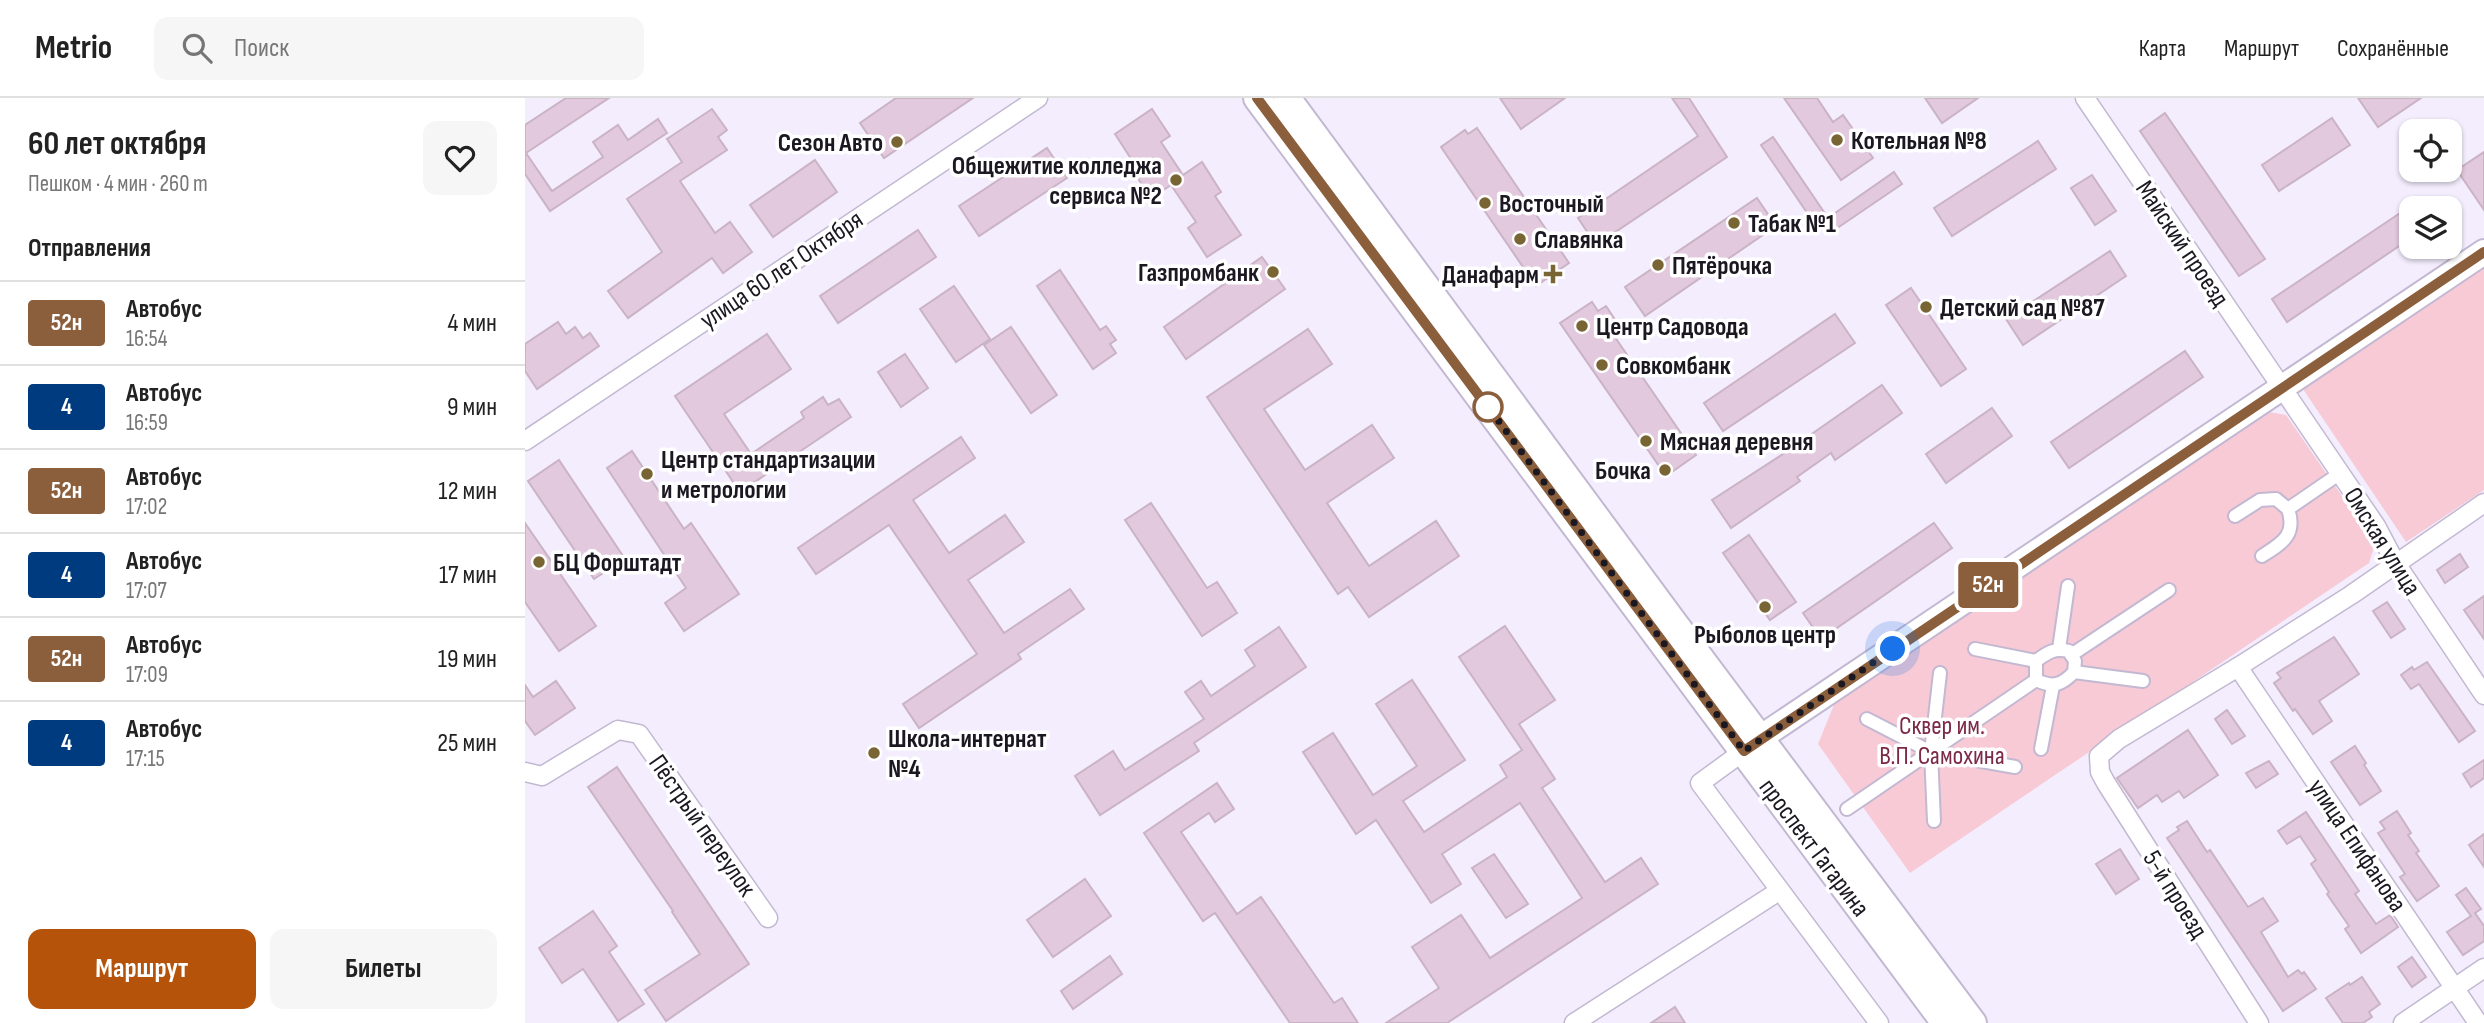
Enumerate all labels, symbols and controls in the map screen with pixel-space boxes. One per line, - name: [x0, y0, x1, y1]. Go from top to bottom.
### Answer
- search box: [154, 17, 644, 80]
- text: Metrio: [35, 28, 112, 68]
- icon: search: [178, 29, 216, 67]
- text: Поиск: [234, 33, 289, 64]
- text: Карта: [2139, 34, 2186, 63]
- text: Маршрут: [2224, 34, 2299, 63]
- text: Сохранённые: [2337, 34, 2449, 63]
- map controls: [2399, 119, 2462, 259]
- button: locate: [2399, 119, 2462, 182]
- button: heart: [423, 121, 497, 195]
- text: 60 лет октября: [28, 124, 206, 164]
- place label: Котельная №8: [1851, 126, 1987, 157]
- place label: Сезон Авто: [778, 128, 883, 159]
- marker: Котельная №8: [1829, 132, 1845, 148]
- marker: Сезон Авто: [889, 134, 905, 150]
- place label: Общежитие колледжа сервиса №2: [952, 151, 1162, 212]
- text: Пешком · 4 мин · 260 m: [28, 170, 208, 198]
- marker: Общежитие колледжа сервиса №2: [1168, 172, 1184, 188]
- street label: Майский проезд: [2128, 175, 2235, 313]
- place label: Восточный: [1499, 189, 1604, 220]
- marker: Восточный: [1477, 195, 1493, 211]
- button: layers: [2399, 196, 2462, 259]
- street label: улица 60 лет Октября: [694, 204, 869, 336]
- place label: Табак №1: [1748, 209, 1836, 240]
- marker: Табак №1: [1726, 215, 1742, 231]
- place label: Славянка: [1534, 225, 1623, 256]
- marker: Славянка: [1512, 231, 1528, 247]
- text: Отправления: [28, 233, 151, 264]
- place label: Пятёрочка: [1672, 251, 1772, 282]
- marker: Пятёрочка: [1650, 257, 1666, 273]
- place label: Газпромбанк: [1138, 258, 1259, 289]
- place label: Данафарм: [1442, 260, 1539, 291]
- marker: Газпромбанк: [1265, 264, 1281, 280]
- marker: Данафарм: [1545, 266, 1561, 282]
- place label: Детский сад №87: [1940, 293, 2105, 324]
- text: Автобус: [126, 294, 202, 325]
- marker: Детский сад №87: [1918, 299, 1934, 315]
- text: 52н: [51, 308, 82, 337]
- text: 4 мин: [448, 308, 497, 339]
- place label: Центр Садовода: [1596, 312, 1749, 343]
- marker: Центр Садовода: [1574, 318, 1590, 334]
- text: 16:54: [126, 325, 167, 353]
- place label: Совкомбанк: [1616, 351, 1731, 382]
- marker: Совкомбанк: [1594, 357, 1610, 373]
- text: Автобус: [126, 378, 202, 409]
- text: 4: [61, 392, 72, 421]
- text: 9 мин: [447, 392, 497, 423]
- unlabelled marker: [1473, 392, 1503, 422]
- text: 16:59: [126, 409, 168, 437]
- place label: Мясная деревня: [1660, 427, 1814, 458]
- marker: Мясная деревня: [1638, 433, 1654, 449]
- place label: Центр стандартизации и метрологии: [661, 445, 876, 506]
- place label: Бочка: [1595, 456, 1651, 487]
- text: Автобус: [126, 462, 202, 493]
- marker: Бочка: [1657, 462, 1673, 478]
- marker: Центр стандартизации и метрологии: [639, 466, 655, 482]
- text: 52н: [51, 476, 82, 505]
- text: 12 мин: [438, 476, 497, 507]
- street label: Омская улица: [2336, 482, 2427, 601]
- text: 17:02: [126, 493, 167, 521]
- text: Автобус: [126, 546, 202, 577]
- place label: БЦ Форштадт: [553, 548, 682, 579]
- marker: БЦ Форштадт: [531, 554, 547, 570]
- text: 4: [61, 560, 72, 589]
- text: 17 мин: [439, 560, 497, 591]
- line badge: 52н: [1948, 562, 2028, 608]
- text: 52н: [1972, 570, 2004, 599]
- text: 17:07: [126, 577, 167, 605]
- marker: Рыболов центр: [1757, 599, 1773, 615]
- place label: Рыболов центр: [1694, 620, 1836, 651]
- text: Автобус: [126, 630, 202, 661]
- your location: [1875, 631, 1910, 666]
- text: 52н: [51, 644, 82, 673]
- text: 19 мин: [438, 644, 497, 675]
- text: 17:09: [126, 661, 168, 689]
- park label: Сквер им. В.П. Самохина: [1879, 711, 2005, 772]
- text: Автобус: [126, 714, 202, 745]
- place label: Школа-интернат №4: [888, 724, 1047, 785]
- text: 4: [61, 728, 72, 757]
- text: 25 мин: [437, 728, 497, 759]
- text: 17:15: [126, 745, 165, 773]
- marker: Школа-интернат №4: [866, 745, 882, 761]
- street label: Пёстрый переулок: [641, 749, 762, 903]
- street label: проспект Гагарина: [1752, 773, 1876, 923]
- street label: улица Епифанова: [2301, 773, 2413, 918]
- street label: 5-й проезд: [2136, 845, 2214, 945]
- button: Маршрут: [28, 929, 256, 1009]
- button: Билеты: [270, 929, 497, 1009]

